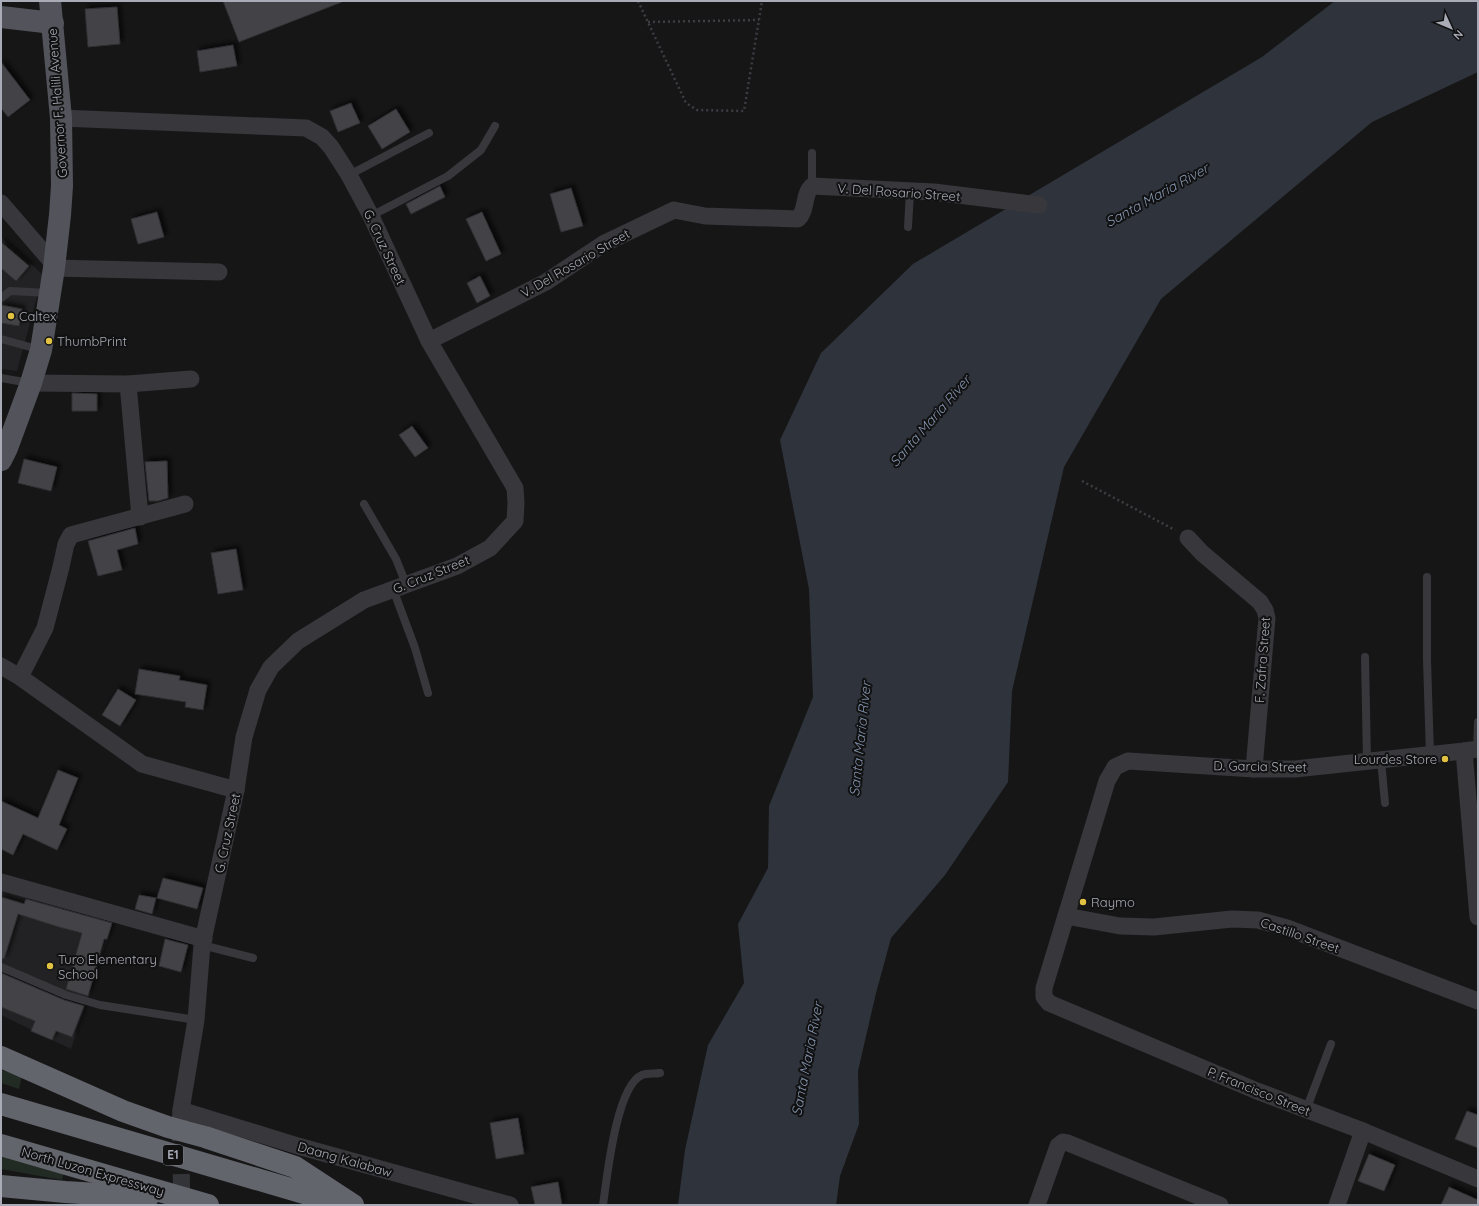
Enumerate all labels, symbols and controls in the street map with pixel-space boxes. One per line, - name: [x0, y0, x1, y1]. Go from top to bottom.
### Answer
- north arrow: [1431, 8, 1471, 48]
- text: N: [1450, 27, 1466, 43]
- street label: Governor F. Halili Avenue: [44, 28, 70, 178]
- water label: Santa Maria River: [1102, 158, 1213, 231]
- street label: V. Del Rosario Street: [837, 180, 961, 204]
- street label: G. Cruz Street: [361, 207, 409, 287]
- street label: V. Del Rosario Street: [518, 225, 632, 301]
- place label: Caltex: [19, 308, 56, 324]
- marker: Caltex: [6, 311, 16, 321]
- place label: ThumbPrint: [57, 333, 127, 349]
- marker: ThumbPrint: [44, 336, 54, 346]
- water label: Santa Maria River: [885, 370, 976, 470]
- street label: G. Cruz Street: [390, 551, 472, 597]
- street label: F. Zafra Street: [1251, 617, 1273, 703]
- water label: Santa Maria River: [845, 679, 875, 797]
- place label: Lourdes Store: [1354, 751, 1437, 767]
- marker: Lourdes Store: [1440, 754, 1450, 764]
- street label: D. Garcia Street: [1213, 757, 1307, 775]
- street label: G. Cruz Street: [211, 792, 243, 874]
- place label: Raymo: [1091, 894, 1135, 910]
- marker: Raymo: [1078, 897, 1088, 907]
- street label: Castillo Street: [1258, 914, 1342, 956]
- place label: Turo Elementary School: [58, 951, 157, 982]
- marker: Turo Elementary School: [45, 961, 55, 971]
- water label: Santa Maria River: [787, 999, 827, 1117]
- street label: P. Francisco Street: [1205, 1063, 1313, 1119]
- street label: Daang Kalabaw: [296, 1138, 394, 1180]
- street label: North Luzon Expressway: [20, 1143, 166, 1199]
- road number: E1: [163, 1145, 183, 1165]

